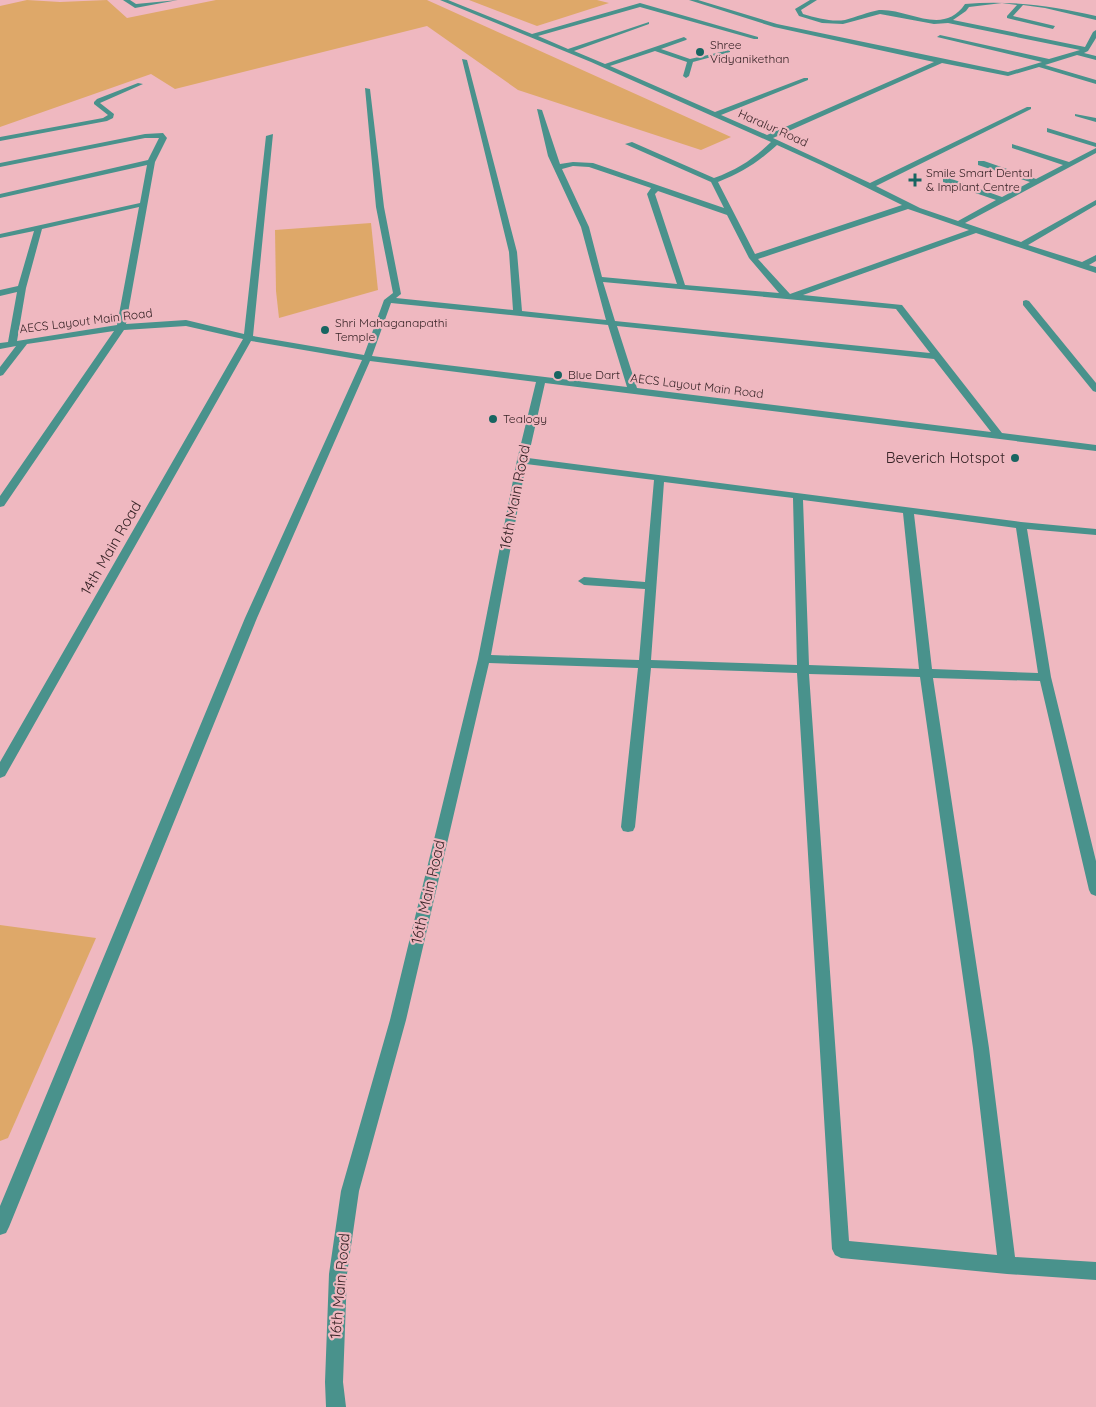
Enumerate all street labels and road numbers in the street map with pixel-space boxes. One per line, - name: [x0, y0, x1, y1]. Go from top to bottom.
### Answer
- street label: Haralur Road: [736, 105, 810, 150]
- street label: AECS Layout Main Road: [19, 305, 153, 336]
- street label: AECS Layout Main Road: [630, 370, 764, 401]
- street label: 16th Main Road: [495, 443, 534, 551]
- street label: 14th Main Road: [76, 497, 145, 598]
- street label: 16th Main Road: [406, 838, 449, 946]
- street label: 16th Main Road: [325, 1232, 354, 1340]

